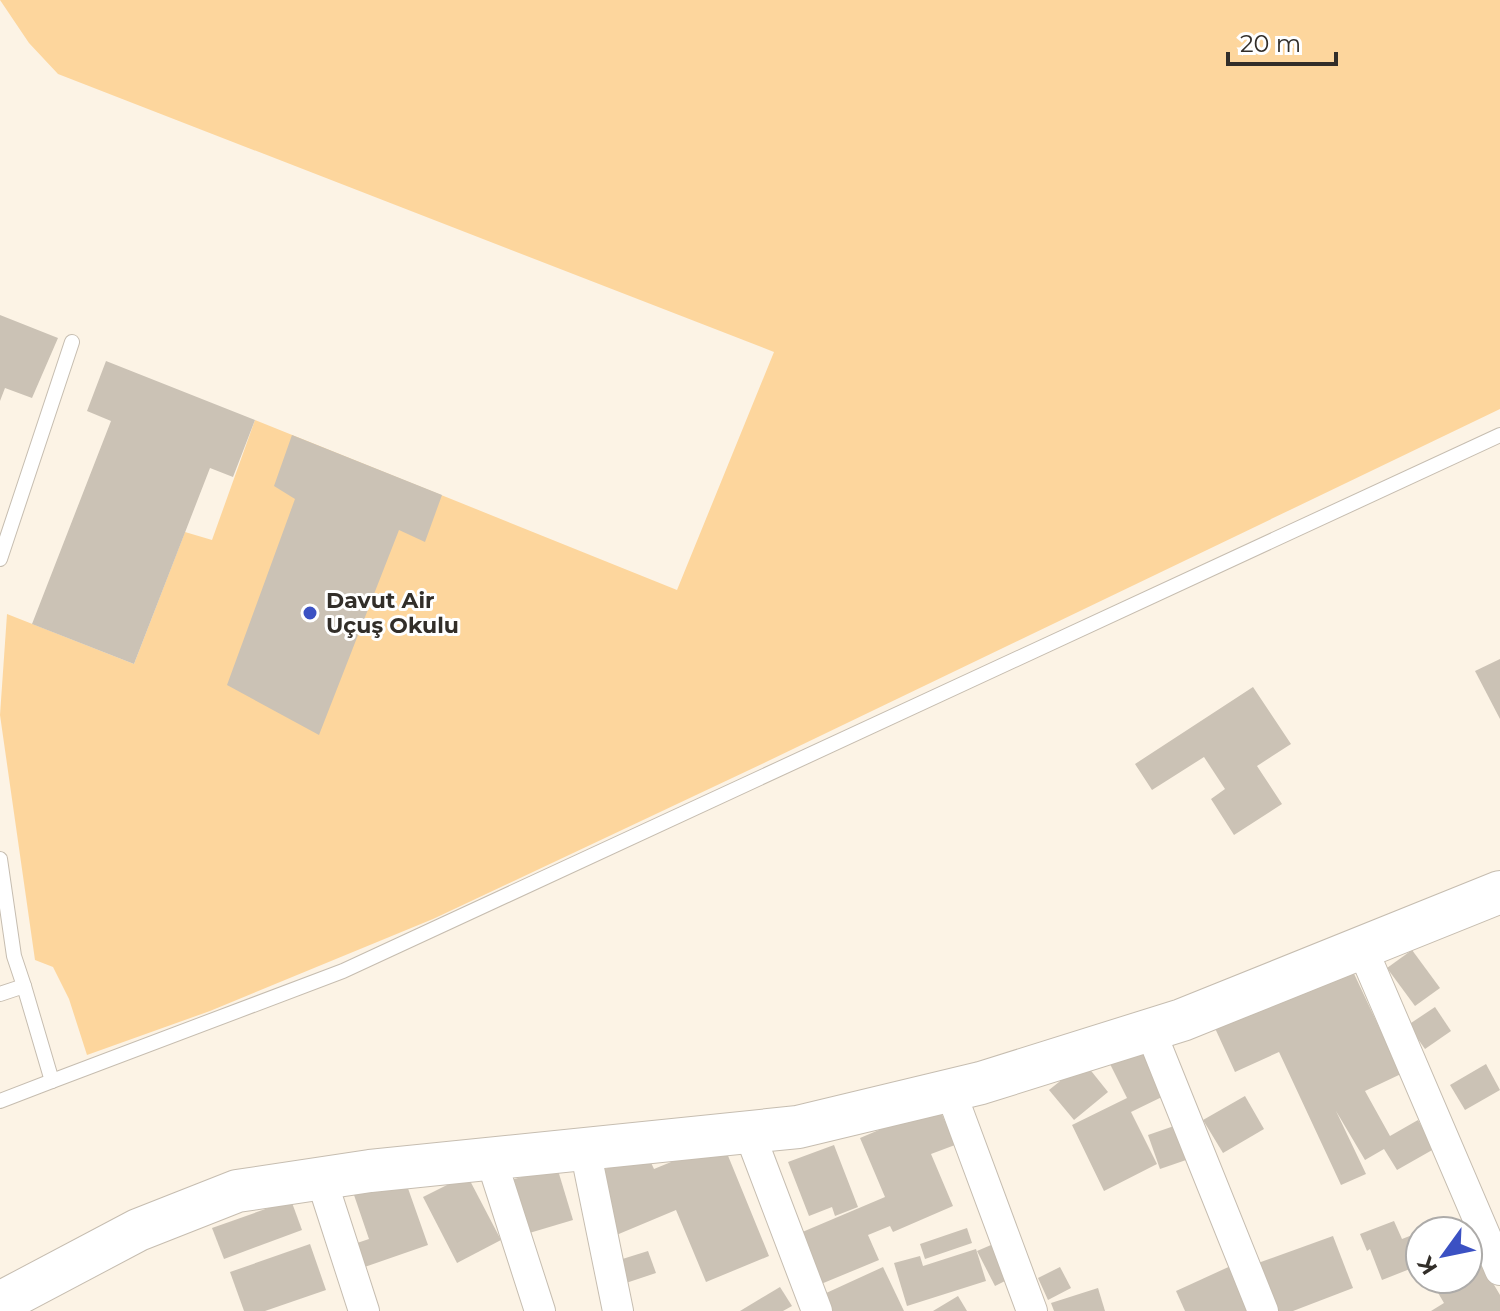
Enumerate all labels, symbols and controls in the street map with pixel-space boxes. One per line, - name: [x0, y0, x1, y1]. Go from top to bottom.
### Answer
- scale bar: [1228, 16, 1336, 66]
- text: 20 m: [1240, 29, 1301, 58]
- place label: Davut Air Uçuş Okulu: [326, 587, 459, 639]
- marker: Davut Air Uçuş Okulu: [301, 604, 319, 622]
- north arrow: [1404, 1215, 1484, 1295]
- text: K: [1411, 1251, 1443, 1280]

